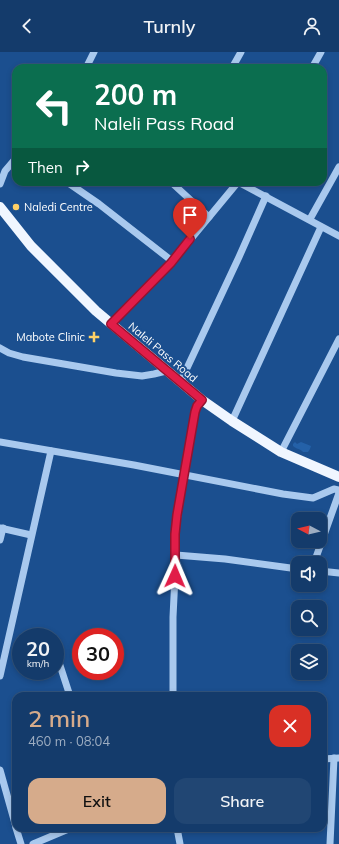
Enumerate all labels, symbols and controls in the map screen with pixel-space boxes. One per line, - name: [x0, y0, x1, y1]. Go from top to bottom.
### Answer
- icon: back: [16, 15, 38, 37]
- text: Turnly: [144, 15, 195, 38]
- icon: person: [301, 15, 323, 37]
- text: 200 m: [94, 77, 177, 112]
- icon: left: [28, 80, 80, 132]
- text: Naleli Pass Road: [94, 112, 234, 135]
- icon: right: [71, 156, 93, 178]
- text: Then: [28, 158, 63, 177]
- pin: [173, 198, 207, 239]
- place label: Naledi Centre: [24, 200, 93, 214]
- marker: Naledi Centre: [11, 202, 21, 212]
- icon: arrive: [179, 204, 201, 226]
- street label: Naleli Pass Road: [126, 319, 200, 385]
- place label: Mabote Clinic: [16, 330, 86, 344]
- marker: Mabote Clinic: [88, 331, 100, 343]
- north arrow: [291, 512, 327, 548]
- map controls: [291, 512, 327, 680]
- position arrow: [154, 555, 196, 597]
- button: sound: [291, 556, 327, 592]
- button: search: [291, 600, 327, 636]
- speed limit sign: 30: [72, 628, 124, 680]
- text: 20: [26, 636, 50, 661]
- button: layers: [291, 644, 327, 680]
- text: km/h: [27, 657, 49, 670]
- text: 2 min: [28, 703, 90, 733]
- button: close: [269, 705, 311, 747]
- text: 460 m · 08:04: [28, 733, 110, 749]
- button: Exit: [28, 778, 166, 824]
- button: Share: [174, 778, 311, 824]

